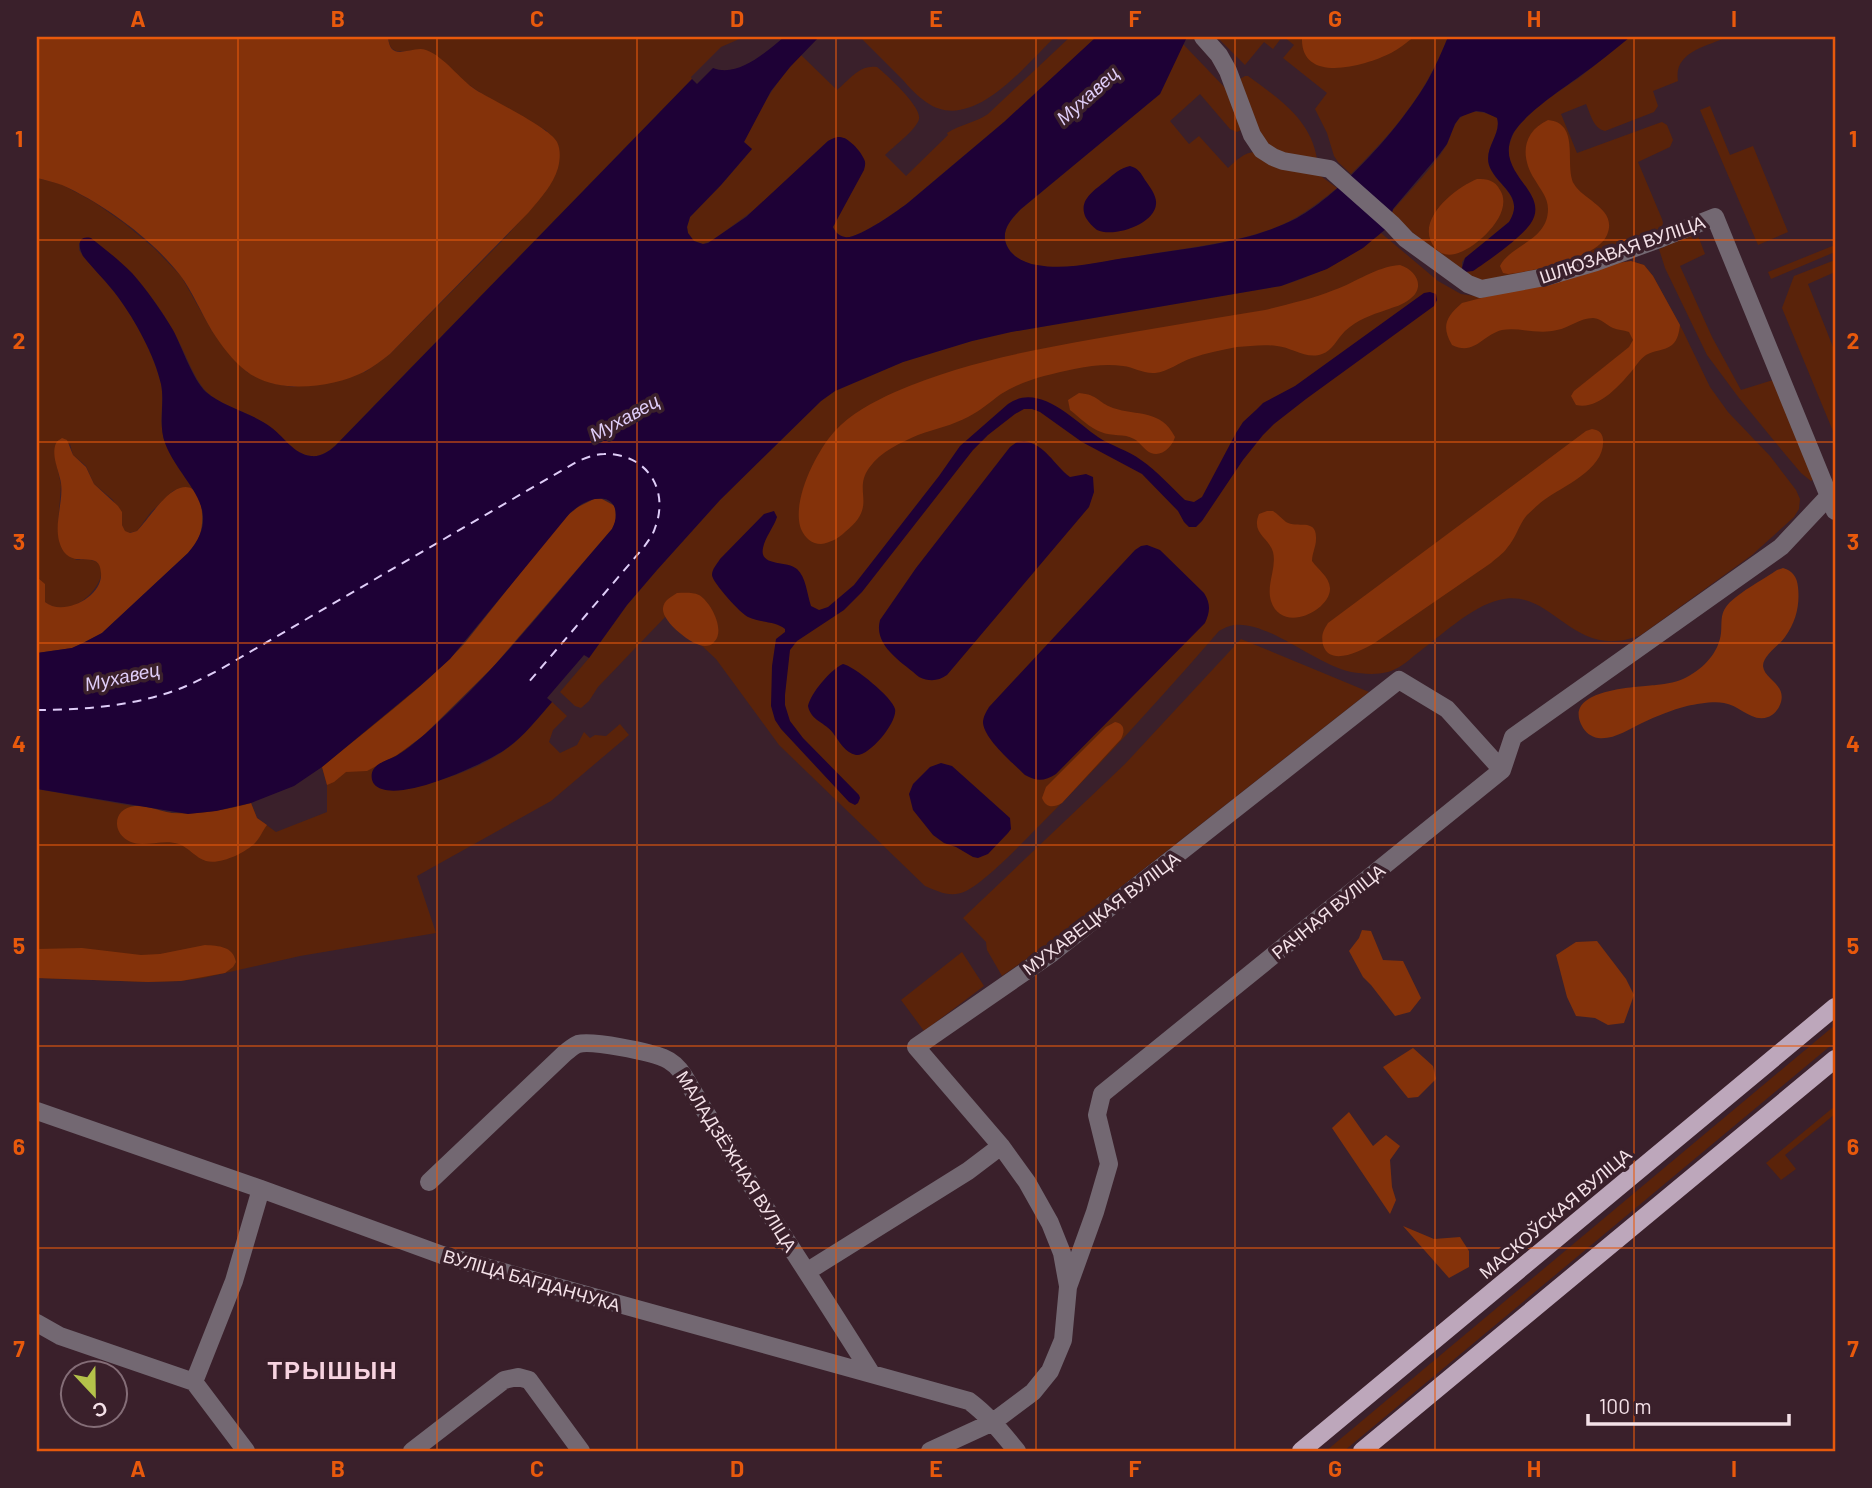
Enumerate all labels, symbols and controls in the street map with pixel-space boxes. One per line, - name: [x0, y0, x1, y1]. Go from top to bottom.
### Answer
- text: A: [130, 4, 146, 32]
- text: B: [331, 4, 345, 32]
- text: C: [530, 4, 544, 32]
- text: D: [730, 4, 744, 32]
- text: E: [929, 4, 943, 32]
- text: F: [1129, 4, 1142, 32]
- text: G: [1328, 4, 1342, 32]
- text: H: [1527, 4, 1541, 32]
- text: I: [1731, 4, 1737, 32]
- water label: Мухавец: [1051, 61, 1123, 129]
- text: 1: [15, 124, 23, 152]
- text: 1: [1849, 124, 1857, 152]
- street label: ШЛЮЗАВАЯ ВУЛІЦА: [1536, 210, 1708, 288]
- text: 2: [13, 326, 25, 354]
- text: 2: [1847, 326, 1859, 354]
- water label: Мухавец: [585, 388, 663, 446]
- text: 3: [13, 527, 25, 555]
- text: 3: [1847, 527, 1859, 555]
- water label: Мухавец: [82, 657, 162, 695]
- text: 4: [12, 729, 26, 757]
- text: 4: [1846, 729, 1860, 757]
- street label: МУХАВЕЦКАЯ ВУЛІЦА: [1018, 847, 1184, 979]
- street label: РАЧНАЯ ВУЛІЦА: [1267, 859, 1389, 963]
- text: 5: [13, 931, 25, 959]
- text: 5: [1847, 931, 1859, 959]
- street label: МАЛАДЗЁЖНАЯ ВУЛІЦА: [672, 1066, 802, 1256]
- text: 6: [13, 1132, 25, 1160]
- text: 6: [1847, 1132, 1859, 1160]
- street label: МАСКОЎСКАЯ ВУЛІЦА: [1474, 1143, 1636, 1283]
- street label: ВУЛІЦА БАГДАНЧУКА: [441, 1244, 623, 1316]
- text: 7: [13, 1334, 25, 1362]
- text: 7: [1847, 1334, 1859, 1362]
- district label: ТРЫШЫН: [267, 1355, 399, 1384]
- north arrow: [60, 1358, 130, 1428]
- scale bar: [1588, 1383, 1790, 1427]
- text: 100 m: [1599, 1393, 1652, 1418]
- text: С: [90, 1397, 111, 1424]
- text: A: [130, 1454, 146, 1482]
- text: B: [331, 1454, 345, 1482]
- text: C: [530, 1454, 544, 1482]
- text: D: [730, 1454, 744, 1482]
- text: E: [929, 1454, 943, 1482]
- text: F: [1129, 1454, 1142, 1482]
- text: G: [1328, 1454, 1342, 1482]
- text: H: [1527, 1454, 1541, 1482]
- text: I: [1731, 1454, 1737, 1482]

